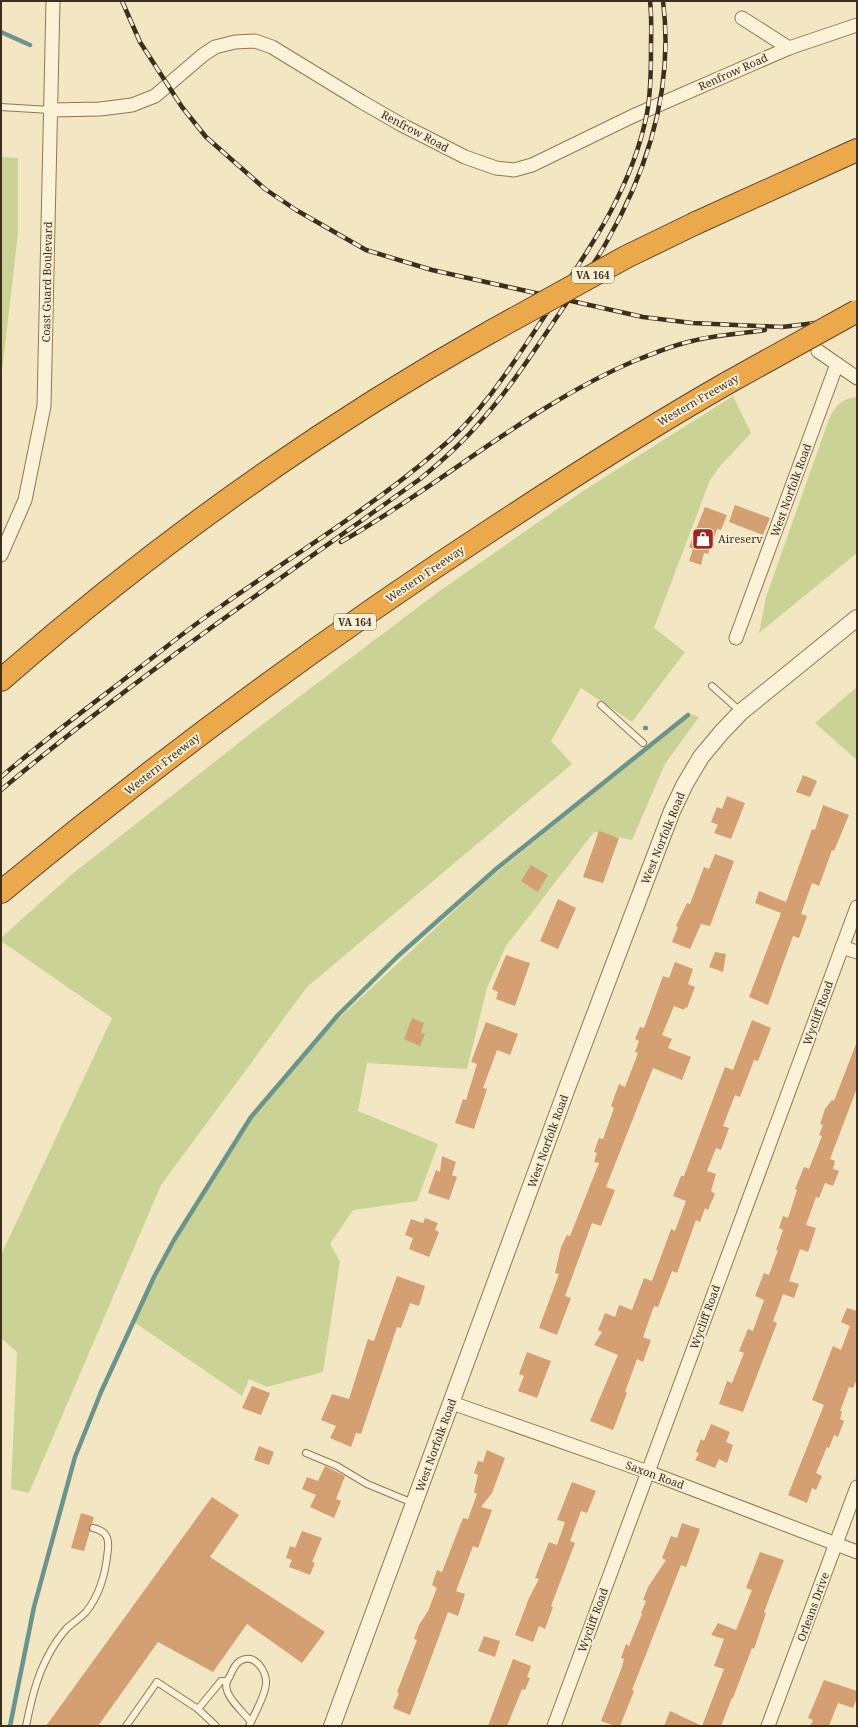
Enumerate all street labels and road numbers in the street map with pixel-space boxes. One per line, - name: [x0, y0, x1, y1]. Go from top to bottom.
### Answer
- street label: Renfrow Road: [696, 49, 770, 94]
- street label: Renfrow Road: [379, 106, 452, 155]
- street label: Coast Guard Boulevard: [38, 221, 55, 343]
- road number: VA 164: [572, 267, 614, 283]
- street label: Western Freeway: [654, 370, 742, 429]
- street label: West Norfolk Road: [767, 441, 814, 538]
- street label: Western Freeway: [383, 541, 468, 605]
- road number: VA 164: [334, 614, 376, 630]
- street label: Western Freeway: [121, 729, 203, 798]
- street label: West Norfolk Road: [637, 789, 688, 886]
- street label: Wycliff Road: [799, 978, 836, 1047]
- street label: West Norfolk Road: [524, 1092, 571, 1189]
- street label: Wycliff Road: [686, 1282, 723, 1351]
- street label: West Norfolk Road: [412, 1396, 459, 1493]
- street label: Saxon Road: [624, 1457, 687, 1492]
- street label: Orleans Drive: [793, 1570, 832, 1644]
- street label: Wycliff Road: [574, 1585, 611, 1654]

